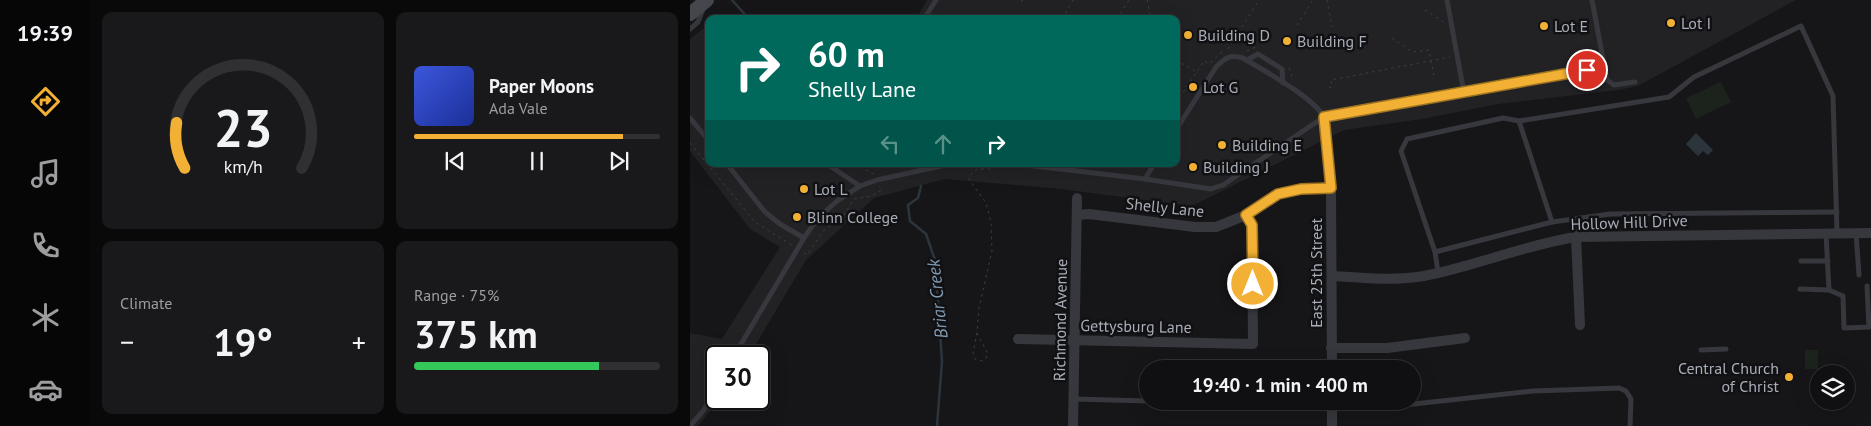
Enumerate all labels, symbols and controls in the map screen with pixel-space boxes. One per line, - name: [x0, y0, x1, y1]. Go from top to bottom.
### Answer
- place label: Lot I: [1681, 13, 1711, 33]
- place label: Lot E: [1554, 16, 1588, 36]
- marker: Lot I: [1665, 17, 1677, 29]
- text: 19:39: [17, 19, 73, 47]
- marker: Lot E: [1538, 20, 1550, 32]
- place label: Building D: [1198, 25, 1270, 45]
- marker: Building D: [1182, 29, 1194, 41]
- text: 60 m: [808, 31, 885, 77]
- place label: Building F: [1297, 31, 1367, 51]
- icon: right: [725, 35, 790, 100]
- marker: Building F: [1281, 35, 1293, 47]
- pin: [1566, 49, 1608, 91]
- icon: arrive: [1573, 56, 1601, 84]
- text: Paper Moons: [489, 74, 594, 98]
- text: Shelly Lane: [808, 75, 916, 103]
- place label: Lot G: [1203, 77, 1238, 97]
- marker: Lot G: [1187, 81, 1199, 93]
- icon: directions: [28, 84, 63, 119]
- text: 23: [214, 94, 272, 161]
- text: Ada Vale: [489, 98, 548, 118]
- icon: left: [876, 130, 904, 158]
- icon: ahead: [929, 130, 957, 158]
- icon: right: [982, 130, 1010, 158]
- place label: Building E: [1232, 135, 1302, 155]
- marker: Building E: [1216, 139, 1228, 151]
- icon: previous: [441, 147, 469, 175]
- icon: pause: [523, 147, 551, 175]
- icon: next: [605, 147, 633, 175]
- text: km/h: [223, 155, 263, 178]
- icon: music: [28, 156, 63, 191]
- place label: Building J: [1203, 157, 1269, 177]
- marker: Building J: [1187, 161, 1199, 173]
- place label: Lot L: [814, 179, 848, 199]
- marker: Lot L: [798, 183, 810, 195]
- street label: Shelly Lane: [1125, 193, 1205, 221]
- place label: Blinn College: [807, 207, 898, 227]
- street label: Hollow Hill Drive: [1570, 210, 1688, 234]
- marker: Blinn College: [791, 211, 803, 223]
- street label: East 25th Street: [1306, 218, 1326, 328]
- icon: phone: [28, 228, 63, 263]
- water label: Briar Creek: [921, 257, 953, 340]
- position arrow: [1226, 257, 1278, 309]
- street label: Richmond Avenue: [1049, 259, 1071, 381]
- text: Range · 75%: [414, 285, 499, 305]
- text: Climate: [120, 293, 172, 313]
- icon: climate: [28, 300, 63, 335]
- text: 375 km: [414, 309, 538, 358]
- street label: Gettysburg Lane: [1080, 315, 1192, 337]
- text: 19°: [213, 317, 273, 366]
- text: −: [120, 323, 134, 360]
- text: +: [352, 323, 366, 360]
- speed limit sign: 30: [705, 345, 770, 410]
- place label: Central Church of Christ: [1678, 358, 1780, 396]
- map controls: [1810, 365, 1855, 410]
- button: layers: [1810, 365, 1855, 410]
- marker: Central Church of Christ: [1783, 371, 1795, 383]
- icon: car: [28, 372, 63, 407]
- text: 19:40 · 1 min · 400 m: [1192, 373, 1368, 397]

